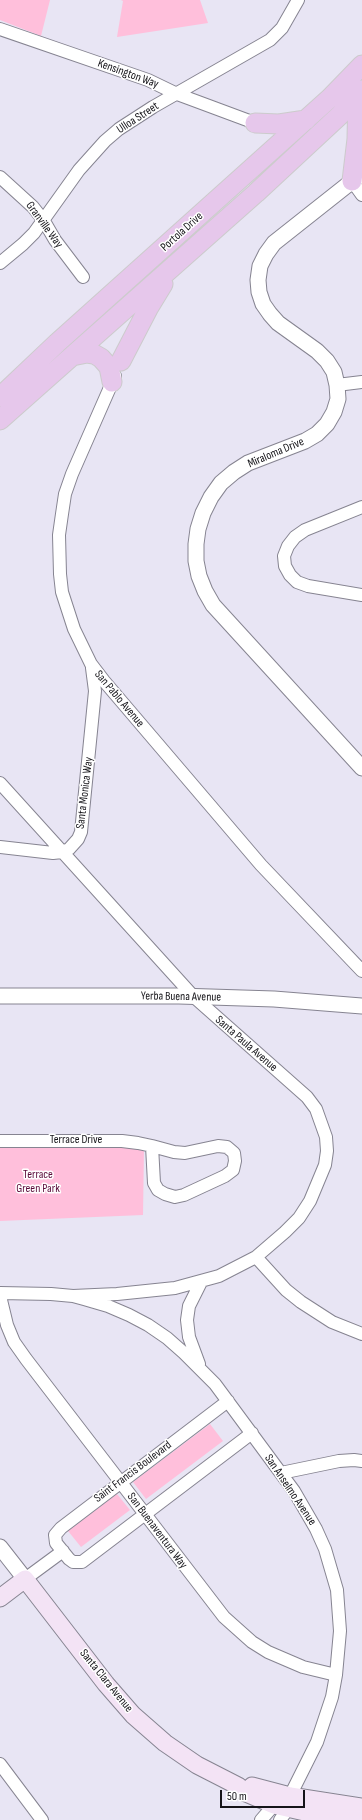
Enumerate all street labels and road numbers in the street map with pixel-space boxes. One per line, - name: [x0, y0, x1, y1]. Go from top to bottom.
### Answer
- street label: Kensington Way: [96, 56, 160, 92]
- street label: Ulloa Street: [114, 99, 162, 137]
- street label: Granville Way: [22, 199, 66, 251]
- street label: Portola Drive: [158, 209, 206, 255]
- street label: Miraloma Drive: [246, 435, 306, 471]
- street label: San Pablo Avenue: [91, 668, 147, 730]
- street label: Santa Monica Way: [73, 756, 97, 830]
- street label: Yerba Buena Avenue: [141, 989, 221, 1005]
- street label: Santa Paula Avenue: [212, 1013, 280, 1075]
- street label: Terrace Drive: [50, 1133, 102, 1147]
- street label: Saint Francis Boulevard: [91, 1438, 175, 1506]
- street label: San Anselmo Avenue: [261, 1452, 319, 1528]
- street label: San Buenaventura Way: [124, 1490, 190, 1572]
- street label: Santa Clara Avenue: [76, 1647, 136, 1715]

